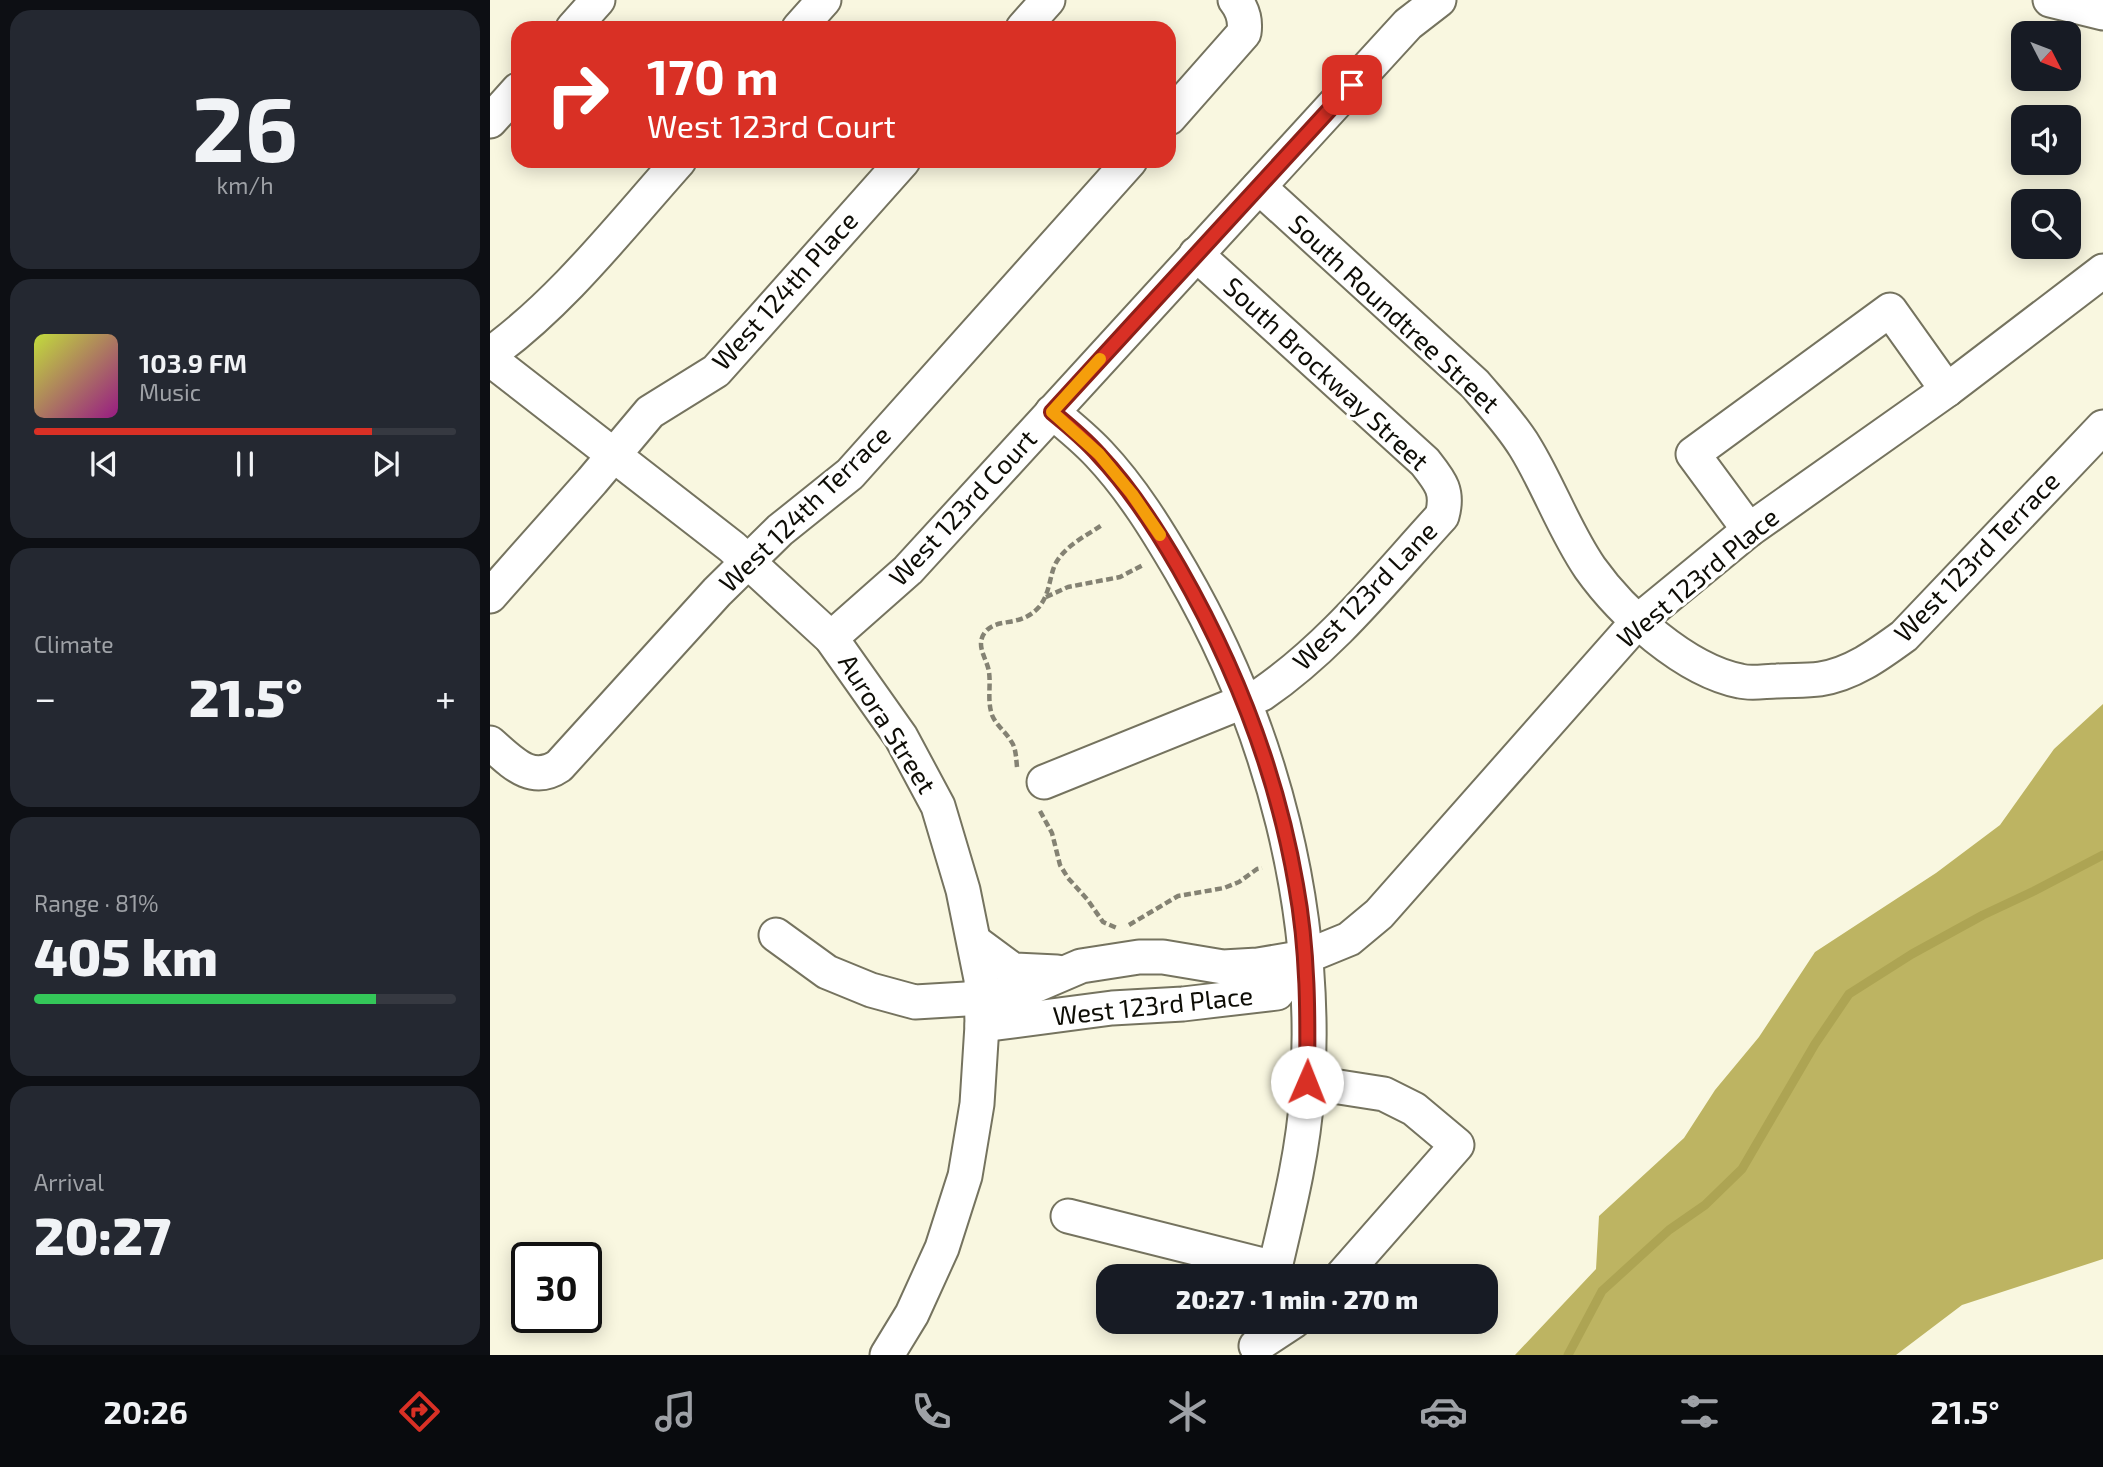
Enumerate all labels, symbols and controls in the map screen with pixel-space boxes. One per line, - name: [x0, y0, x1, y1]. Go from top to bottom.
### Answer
- north arrow: [2011, 21, 2081, 91]
- map controls: [2011, 21, 2081, 259]
- text: 170 m: [647, 46, 779, 105]
- icon: right: [532, 49, 623, 140]
- pin: [1322, 55, 1382, 115]
- icon: arrive: [1333, 66, 1371, 104]
- text: 26: [192, 71, 298, 180]
- button: sound: [2011, 105, 2081, 175]
- text: West 123rd Court: [647, 106, 896, 144]
- text: km/h: [216, 171, 274, 199]
- button: search: [2011, 189, 2081, 259]
- street label: West 124th Place: [705, 204, 863, 376]
- street label: South Roundtree Street: [1283, 207, 1507, 419]
- street label: South Brockway Street: [1218, 270, 1436, 476]
- text: 103.9 FM: [139, 347, 247, 378]
- text: Music: [139, 378, 201, 406]
- street label: West 124th Terrace: [712, 418, 896, 598]
- street label: West 123rd Court: [882, 422, 1042, 591]
- icon: previous: [85, 445, 123, 483]
- icon: pause: [226, 445, 264, 483]
- icon: next: [367, 445, 405, 483]
- street label: West 123rd Terrace: [1887, 464, 2065, 647]
- street label: West 123rd Place: [1610, 500, 1784, 653]
- street label: West 123rd Lane: [1285, 514, 1442, 676]
- text: Climate: [34, 630, 114, 658]
- street label: Aurora Street: [833, 648, 943, 799]
- text: 21.5°: [189, 665, 303, 727]
- text: −: [34, 674, 56, 720]
- text: +: [435, 674, 456, 720]
- text: Range · 81%: [34, 889, 159, 917]
- text: 405 km: [34, 924, 218, 986]
- street label: West 123rd Place: [1051, 979, 1254, 1030]
- position arrow: [1270, 1045, 1344, 1119]
- text: Arrival: [34, 1168, 104, 1196]
- text: 20:27: [34, 1203, 171, 1265]
- speed limit sign: 30: [511, 1242, 602, 1333]
- text: 20:27 · 1 min · 270 m: [1176, 1283, 1418, 1314]
- icon: directions: [395, 1387, 444, 1436]
- icon: music: [651, 1387, 700, 1436]
- icon: phone: [907, 1387, 956, 1436]
- icon: climate: [1163, 1387, 1212, 1436]
- icon: car: [1419, 1387, 1468, 1436]
- icon: filters: [1675, 1387, 1724, 1436]
- text: 20:26: [103, 1392, 188, 1430]
- text: 21.5°: [1931, 1392, 1999, 1430]

